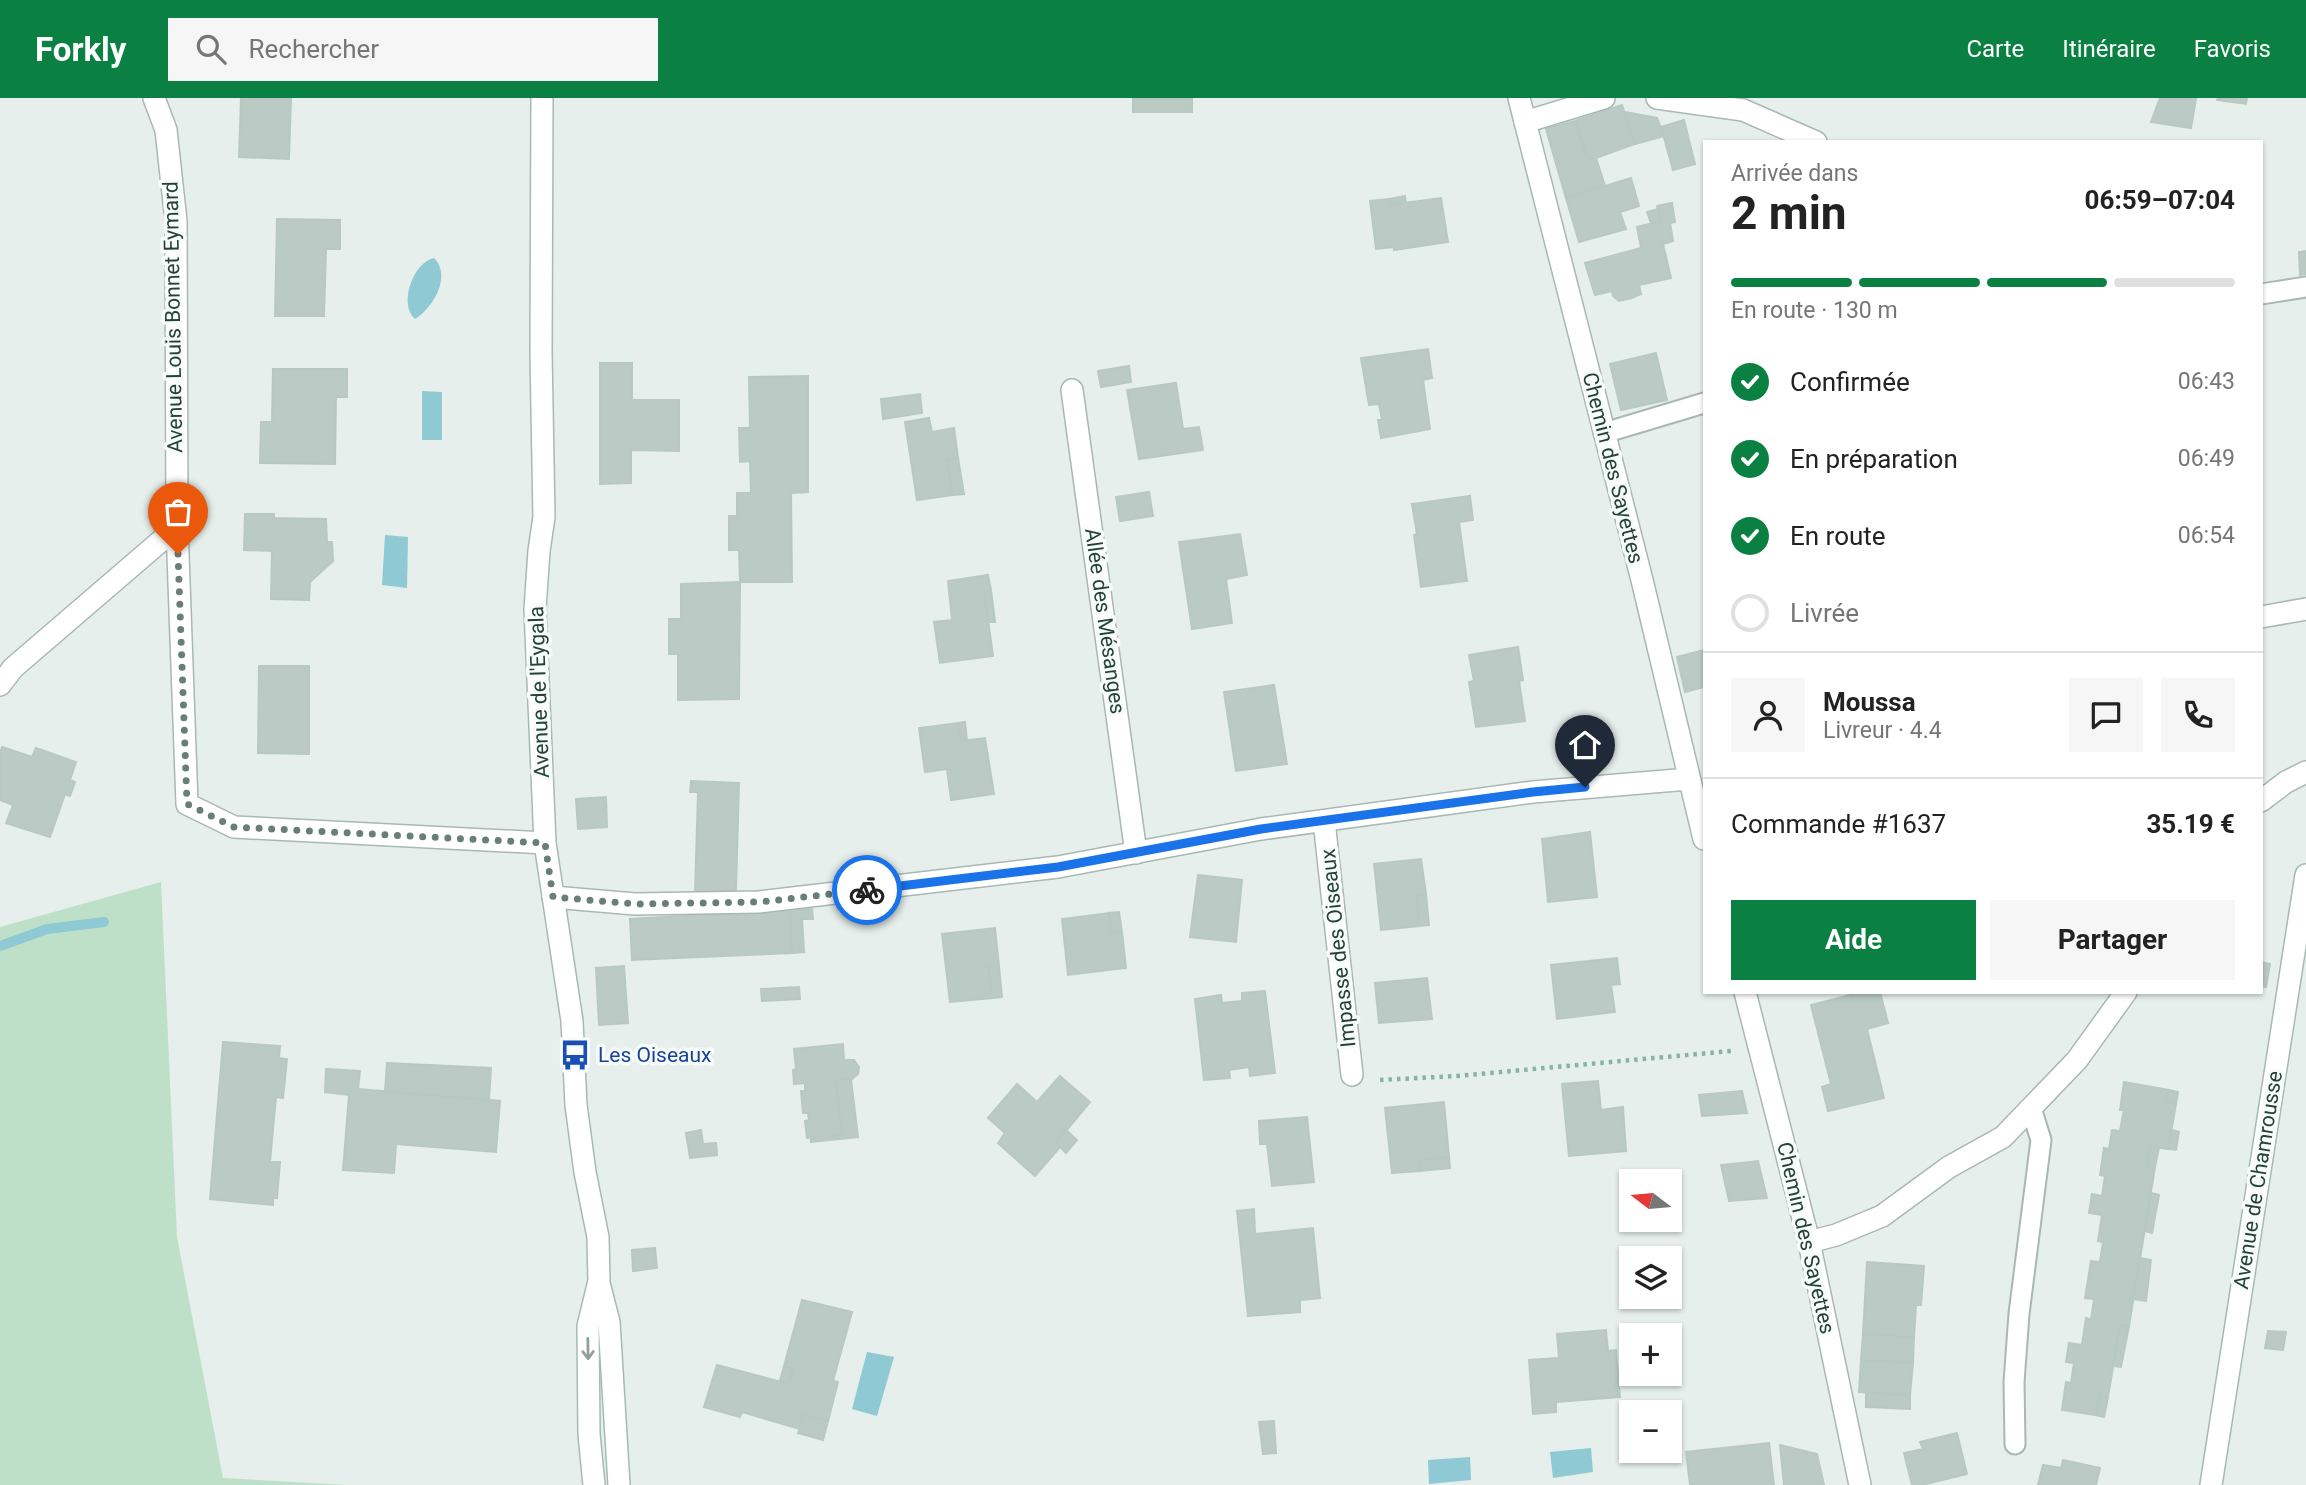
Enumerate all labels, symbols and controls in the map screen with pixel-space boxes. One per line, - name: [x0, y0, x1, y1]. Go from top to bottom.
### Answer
- search box: [168, 18, 658, 81]
- text: Forkly: [35, 30, 126, 69]
- icon: search: [192, 30, 230, 68]
- text: Rechercher: [248, 34, 379, 64]
- text: Carte: [1966, 35, 2024, 63]
- text: Itinéraire: [2062, 35, 2156, 63]
- text: Favoris: [2194, 35, 2271, 63]
- text: Arrivée dans: [1731, 160, 1858, 187]
- street label: Avenue Louis Bonnet Eymard: [159, 181, 187, 453]
- text: 06:59–07:04: [2085, 185, 2235, 215]
- text: 2 min: [1731, 186, 1847, 240]
- text: En route · 130 m: [1731, 297, 1898, 324]
- icon: check: [1731, 363, 1769, 401]
- text: Confirmée: [1790, 367, 1910, 397]
- text: 06:43: [2178, 368, 2235, 395]
- street label: Chemin des Sayettes: [1578, 370, 1648, 566]
- icon: check: [1731, 440, 1769, 478]
- text: En préparation: [1790, 444, 1958, 474]
- text: 06:49: [2178, 445, 2235, 472]
- pin: [148, 482, 208, 554]
- icon: bag: [159, 493, 197, 531]
- icon: check: [1731, 517, 1769, 555]
- text: En route: [1790, 521, 1886, 551]
- text: 06:54: [2178, 522, 2235, 549]
- street label: Allée des Mésanges: [1080, 526, 1130, 716]
- text: Livrée: [1790, 598, 1859, 628]
- street label: Avenue de l'Eygala: [524, 606, 554, 778]
- button: person: [1731, 678, 1805, 752]
- button: chat: [2069, 678, 2143, 752]
- button: phone: [2161, 678, 2235, 752]
- text: Moussa: [1823, 687, 1916, 717]
- pin: [1555, 715, 1615, 787]
- text: Livreur · 4.4: [1823, 717, 1942, 744]
- icon: home: [1566, 726, 1604, 764]
- text: Commande #1637: [1731, 809, 1946, 839]
- text: 35.19 €: [2146, 809, 2235, 839]
- street label: Impasse des Oiseaux: [1316, 848, 1360, 1048]
- courier: [832, 855, 902, 925]
- icon: bike: [848, 871, 886, 909]
- button: Aide: [1731, 900, 1976, 980]
- button: Partager: [1990, 900, 2235, 980]
- bus stop icon: Les Oiseaux: [558, 1038, 592, 1072]
- place label: Les Oiseaux: [598, 1043, 711, 1067]
- street label: Avenue de Chamrousse: [2229, 1069, 2287, 1291]
- street label: Chemin des Sayettes: [1772, 1140, 1840, 1336]
- north arrow: [1619, 1169, 1682, 1232]
- map controls: [1619, 1169, 1682, 1463]
- button: layers: [1619, 1246, 1682, 1309]
- button: +: [1619, 1323, 1682, 1386]
- one-way arrow: [581, 1338, 595, 1361]
- button: −: [1619, 1400, 1682, 1463]

